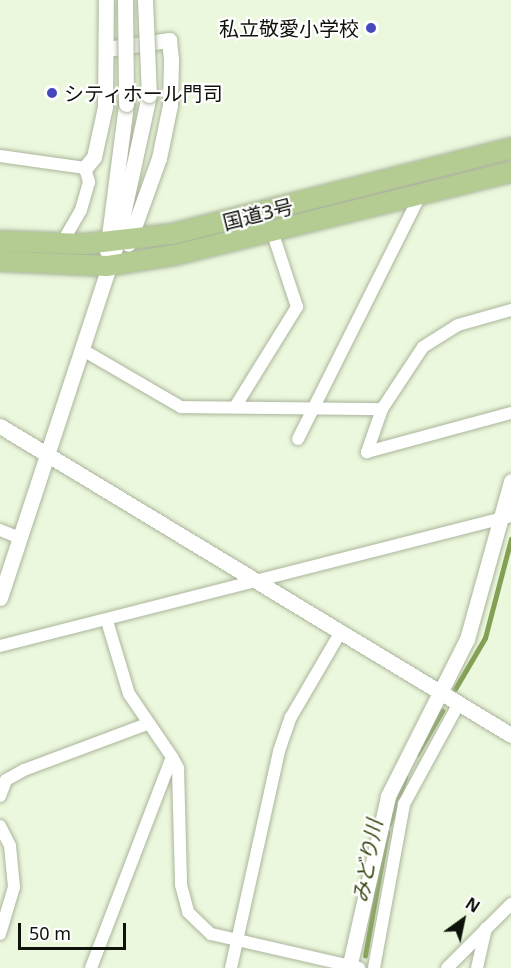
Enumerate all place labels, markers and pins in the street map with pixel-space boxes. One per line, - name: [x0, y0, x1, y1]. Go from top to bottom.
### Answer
- place label: 私立敬愛小学校: [219, 16, 359, 40]
- marker: 私立敬愛小学校: [364, 21, 378, 35]
- place label: シティホール門司: [64, 81, 224, 105]
- marker: シティホール門司: [45, 86, 59, 100]

